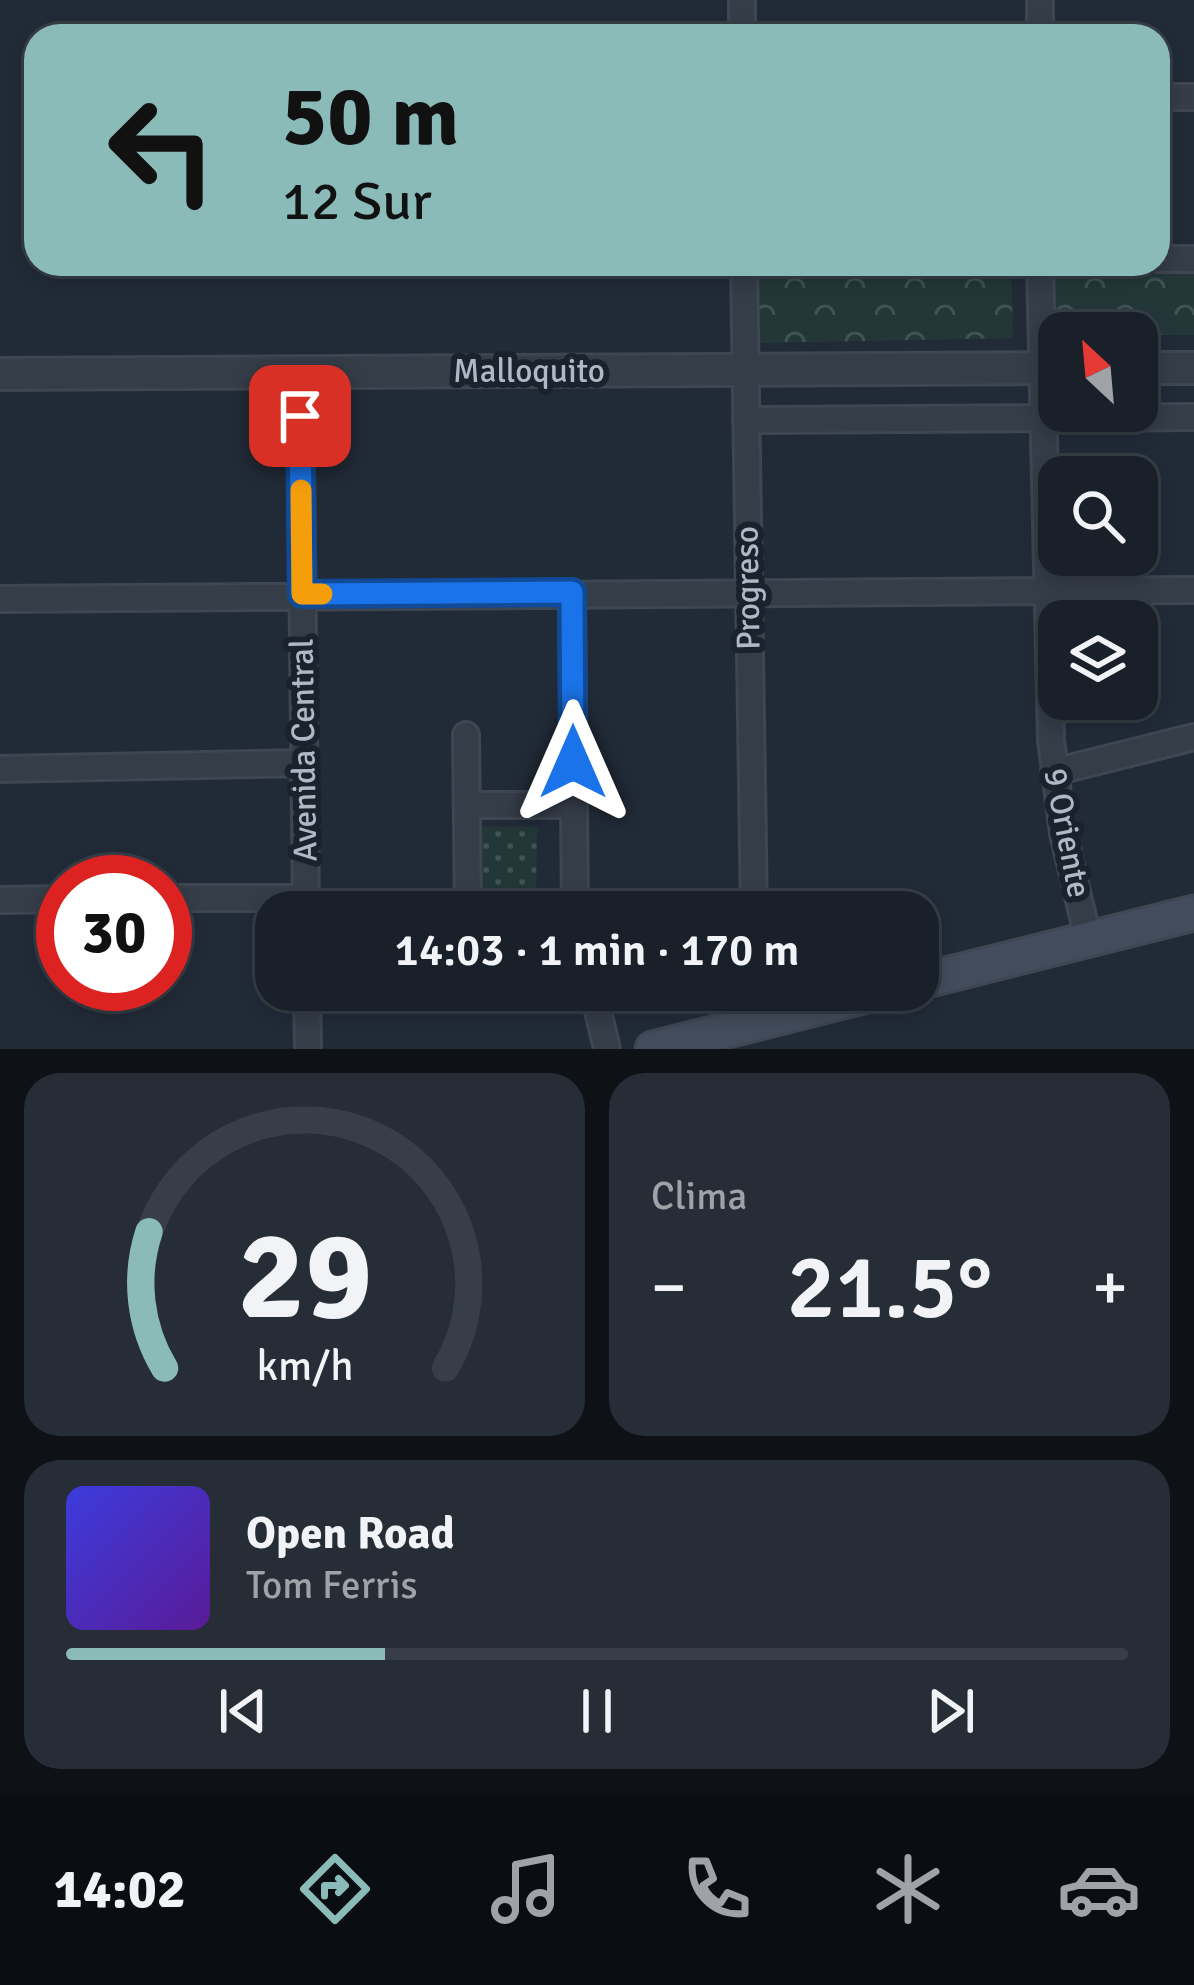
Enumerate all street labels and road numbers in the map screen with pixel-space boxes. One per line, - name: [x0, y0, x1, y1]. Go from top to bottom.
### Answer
- street label: Malloquito: [453, 351, 605, 392]
- street label: Progreso: [726, 526, 770, 650]
- street label: Avenida Central: [282, 638, 326, 862]
- street label: 9 Oriente: [1034, 765, 1100, 901]

